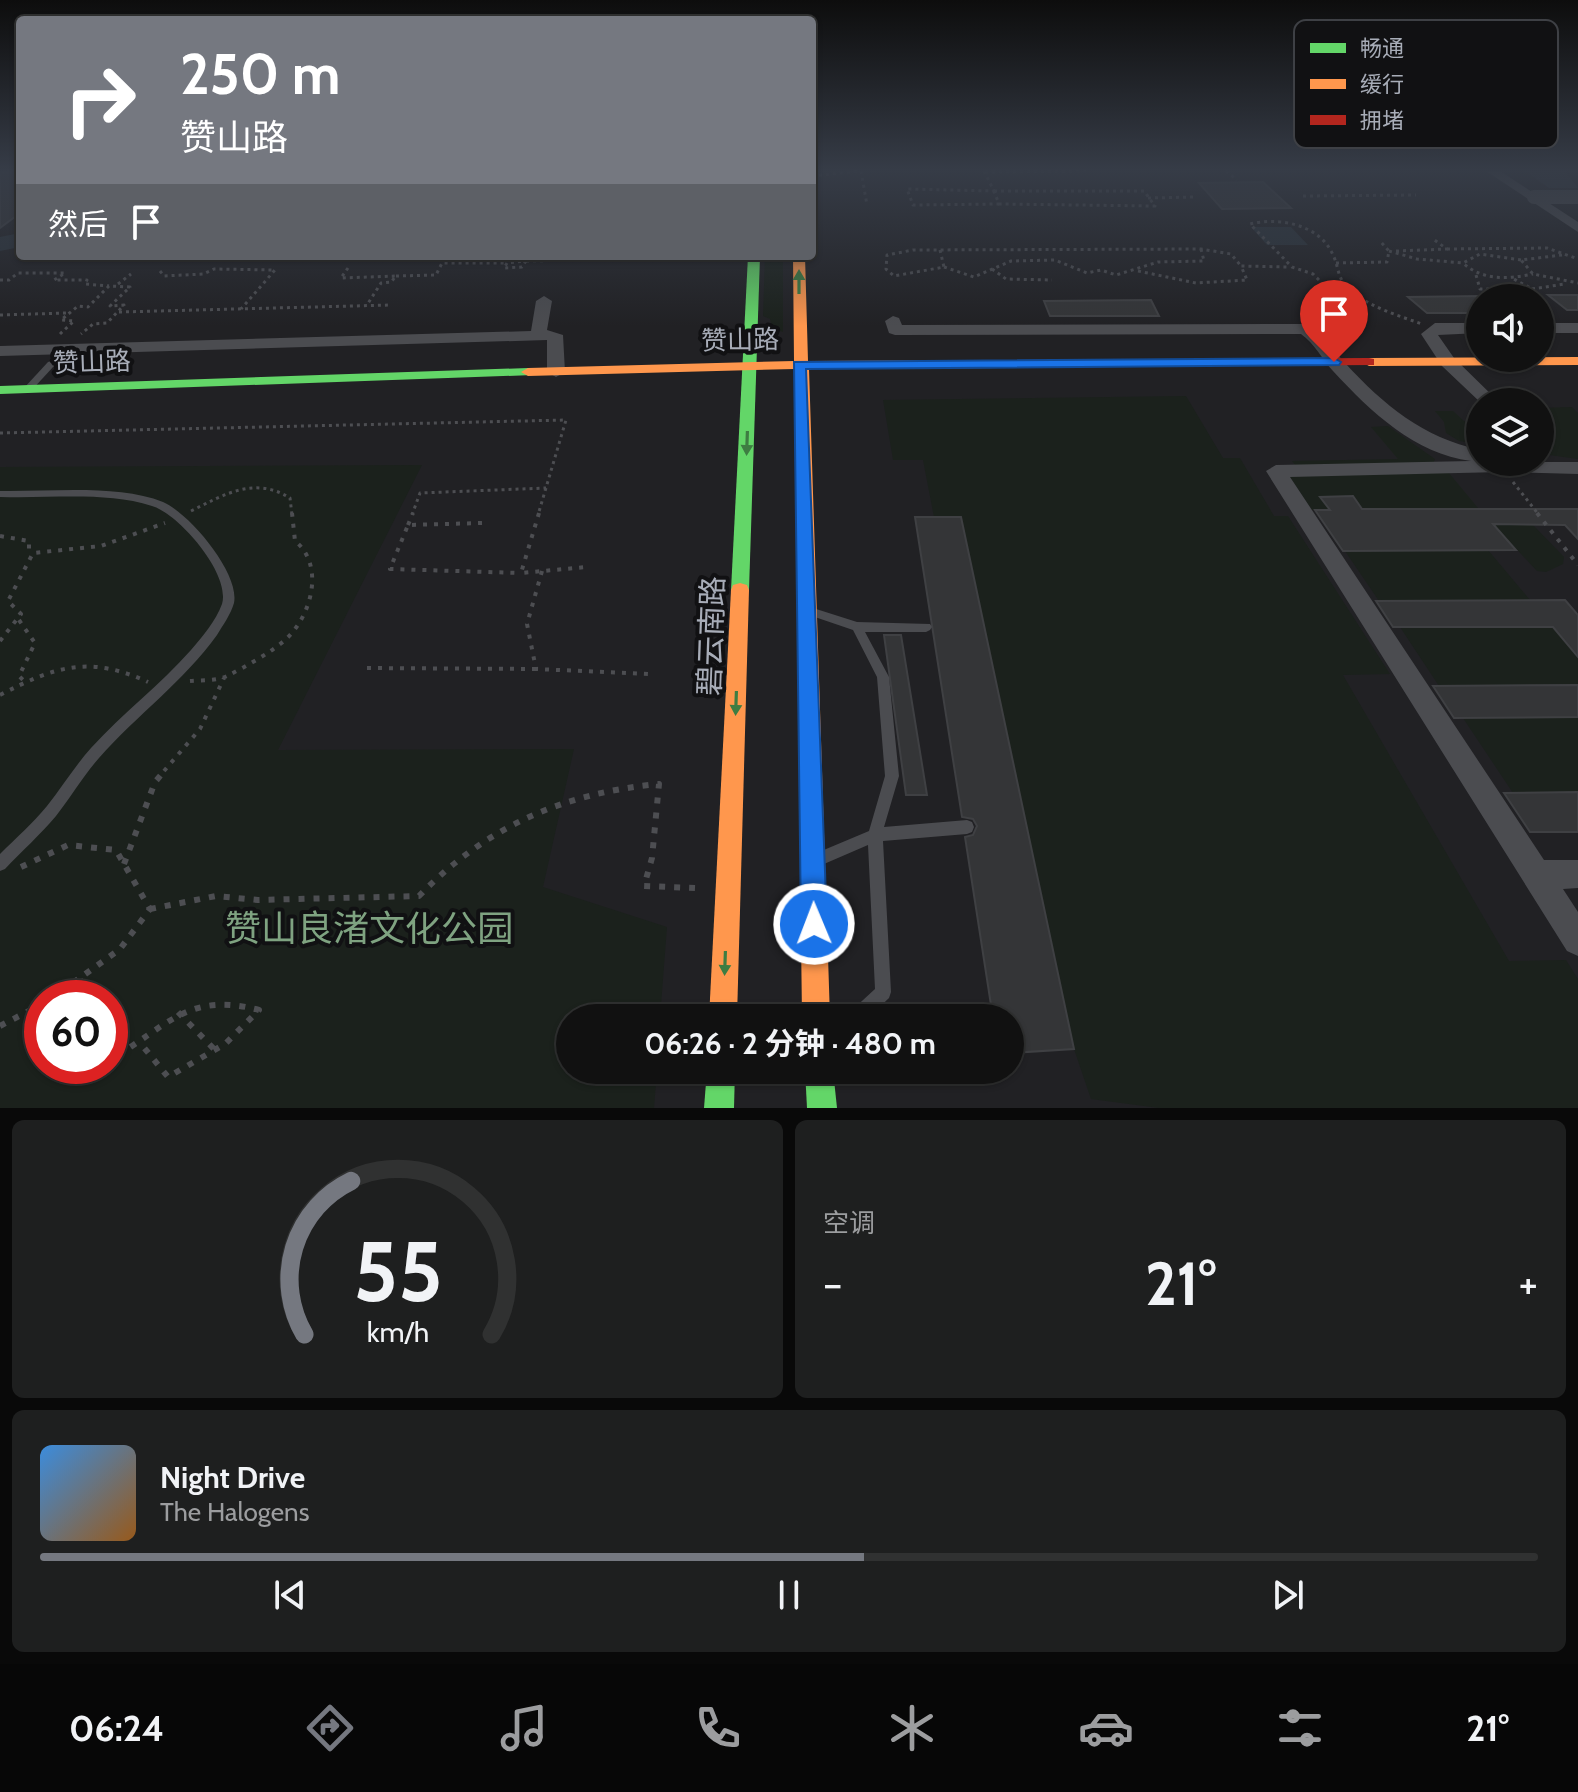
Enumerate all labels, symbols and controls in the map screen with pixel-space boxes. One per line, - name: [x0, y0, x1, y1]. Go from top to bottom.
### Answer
- legend: [1294, 20, 1558, 148]
- text: 畅通: [1360, 35, 1404, 62]
- text: 250 m: [180, 40, 341, 108]
- icon: right: [48, 48, 152, 152]
- text: 缓行: [1360, 71, 1404, 98]
- text: 拥堵: [1360, 107, 1404, 134]
- text: 赞山路: [180, 115, 288, 159]
- icon: arrive: [124, 200, 168, 244]
- text: 然后: [48, 206, 108, 243]
- one-way arrow: [793, 269, 805, 294]
- pin: [1300, 280, 1368, 362]
- map controls: [1466, 284, 1554, 476]
- button: sound: [1466, 284, 1554, 372]
- icon: arrive: [1312, 292, 1356, 336]
- street label: 赞山路: [701, 323, 779, 357]
- street label: 赞山路: [52, 345, 132, 379]
- button: layers: [1466, 388, 1554, 476]
- one-way arrow: [740, 431, 753, 456]
- street label: 碧云南路: [690, 575, 732, 697]
- one-way arrow: [729, 691, 742, 716]
- position arrow: [772, 882, 856, 966]
- park label: 赞山良渚文化公园: [225, 906, 513, 950]
- one-way arrow: [718, 951, 731, 976]
- speed limit sign: 60: [24, 980, 128, 1084]
- text: 06:26 · 2 分钟 · 480 m: [644, 1025, 936, 1062]
- text: 空调: [823, 1207, 875, 1239]
- text: 55: [353, 1221, 442, 1322]
- text: 21°: [1145, 1247, 1216, 1320]
- text: −: [823, 1257, 842, 1310]
- text: +: [1519, 1257, 1538, 1310]
- text: km/h: [366, 1314, 429, 1349]
- text: Night Drive: [160, 1459, 305, 1496]
- text: The Halogens: [160, 1496, 309, 1528]
- icon: previous: [268, 1573, 312, 1617]
- icon: pause: [767, 1573, 811, 1617]
- icon: next: [1266, 1573, 1310, 1617]
- icon: directions: [302, 1700, 358, 1756]
- icon: music: [496, 1700, 552, 1756]
- icon: phone: [690, 1700, 746, 1756]
- icon: climate: [884, 1700, 940, 1756]
- icon: car: [1078, 1700, 1134, 1756]
- icon: filters: [1272, 1700, 1328, 1756]
- text: 06:24: [69, 1706, 164, 1750]
- text: 21°: [1466, 1706, 1509, 1750]

